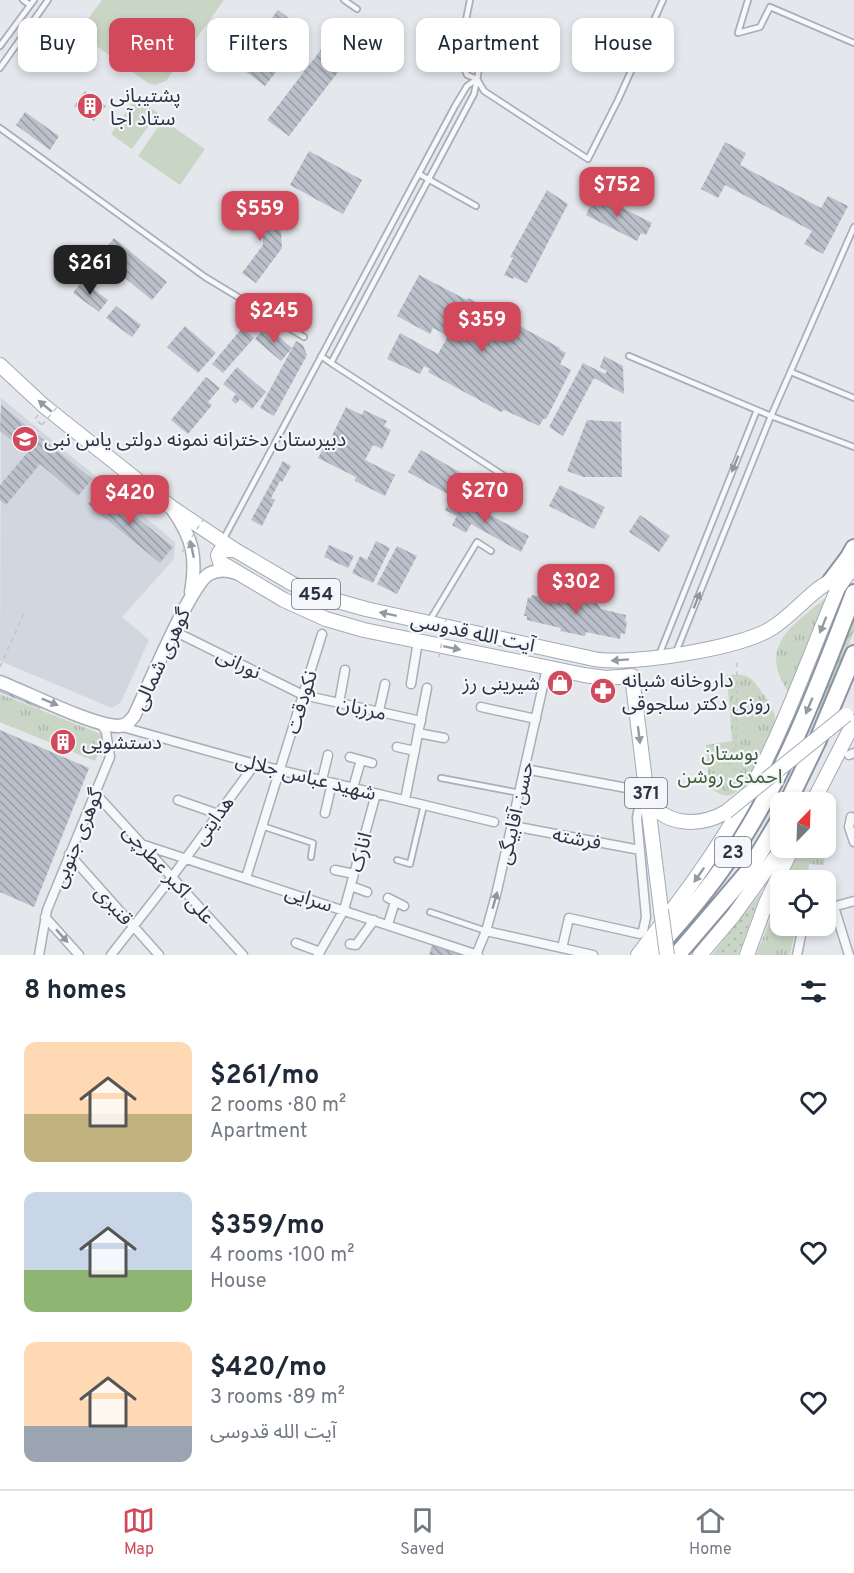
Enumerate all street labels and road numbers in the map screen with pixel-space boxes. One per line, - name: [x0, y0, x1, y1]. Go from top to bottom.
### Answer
- road number: 454: [292, 579, 340, 609]
- street label: گوهری شمالی: [128, 604, 198, 715]
- street label: آیت الله قدوسی: [408, 608, 538, 660]
- street label: نورانی: [212, 643, 265, 687]
- street label: نکودقت: [281, 668, 325, 738]
- street label: مرزبان: [334, 692, 389, 728]
- street label: شهید عباس جلالی: [233, 748, 378, 808]
- street label: حسن آقابیگی: [492, 759, 541, 868]
- road number: 371: [625, 778, 667, 808]
- street label: گوهری جنوبی: [47, 784, 111, 892]
- street label: هدایتی: [188, 791, 241, 851]
- street label: علی اکبر عطرچی: [116, 820, 219, 931]
- street label: فرشته: [550, 823, 603, 857]
- street label: انارک: [344, 830, 380, 875]
- road number: 23: [715, 837, 751, 867]
- street label: سرایی: [281, 880, 335, 920]
- street label: قنبری: [88, 881, 138, 932]

